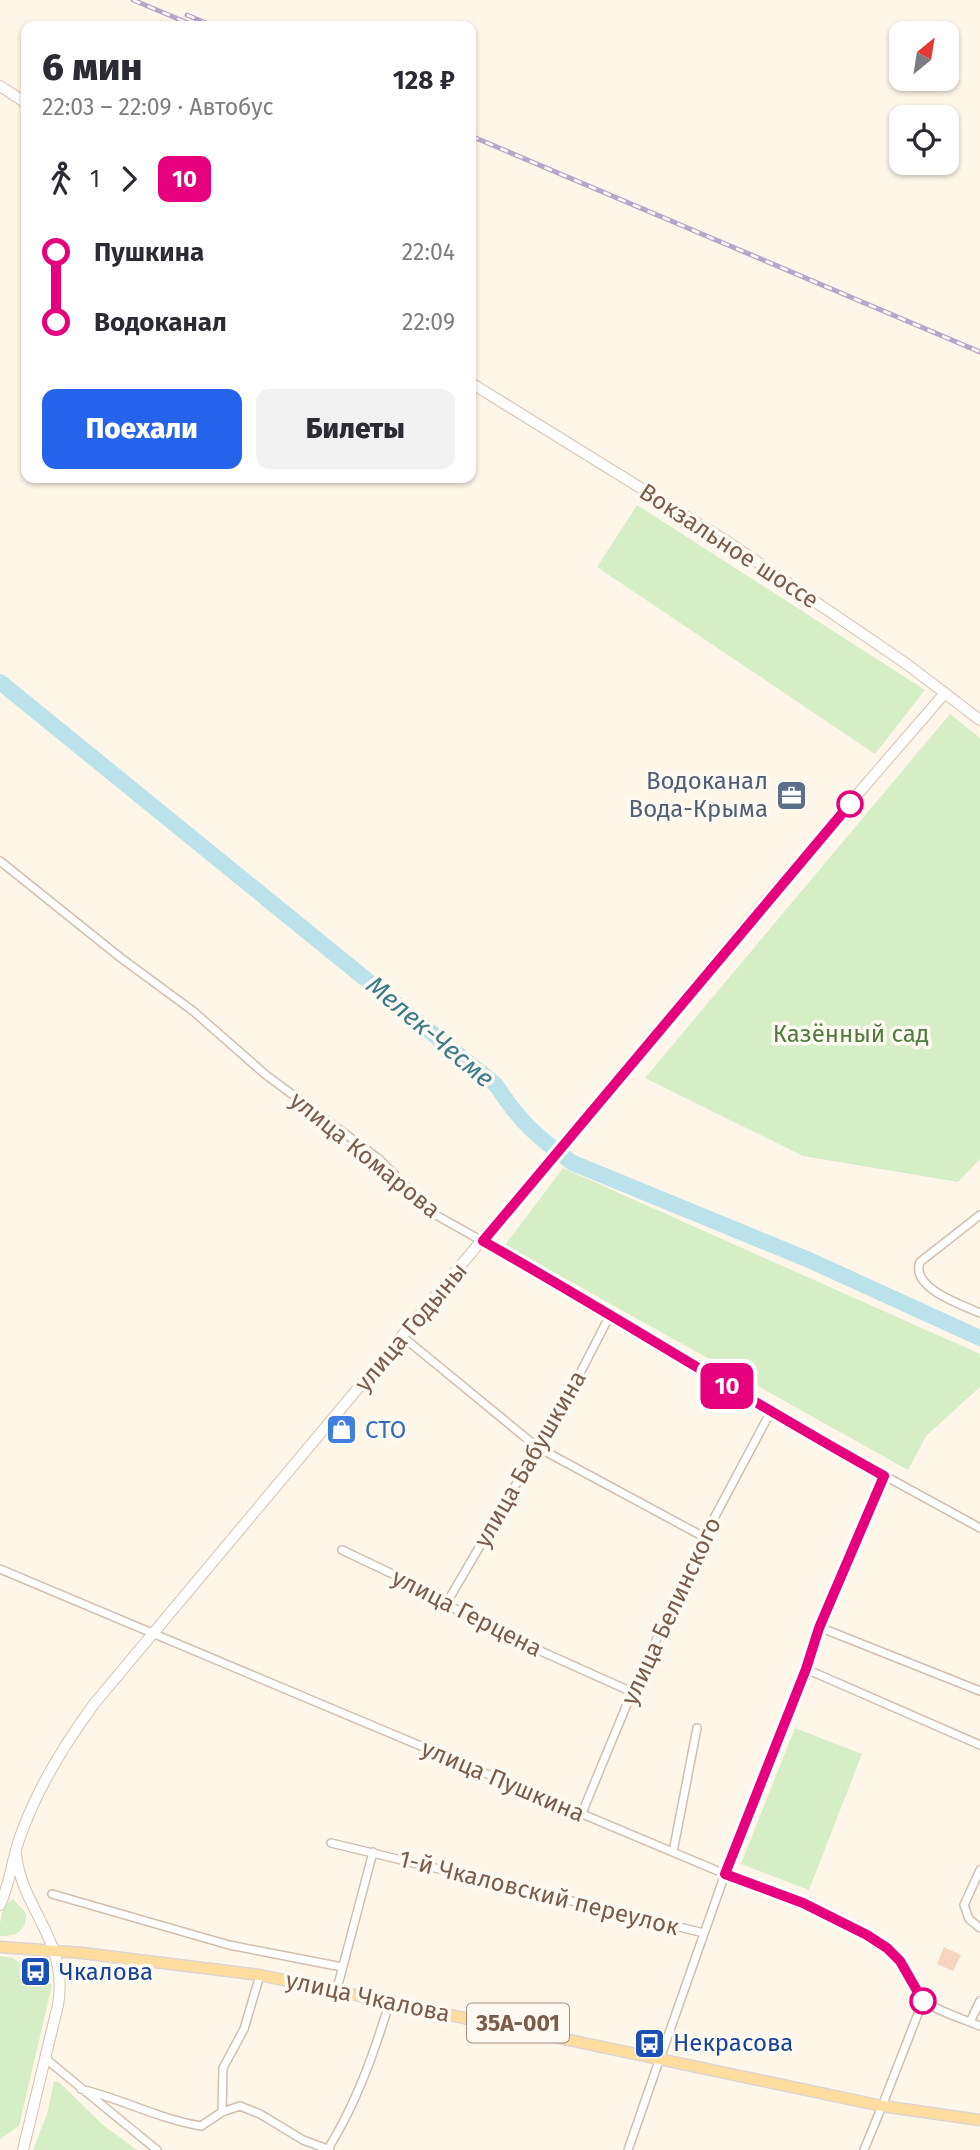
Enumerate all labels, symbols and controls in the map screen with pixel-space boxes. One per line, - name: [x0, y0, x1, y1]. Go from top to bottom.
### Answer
- north arrow: [889, 21, 959, 91]
- map controls: [889, 21, 959, 175]
- text: 6 мин: [42, 44, 143, 90]
- text: 128 ₽: [393, 65, 455, 96]
- text: 22:03 – 22:09 · Автобус: [42, 93, 274, 121]
- button: locate: [889, 105, 959, 175]
- icon: walk: [42, 160, 80, 198]
- icon: forward: [110, 160, 148, 198]
- text: 1: [90, 165, 100, 193]
- text: 10: [172, 165, 197, 193]
- text: Пушкина: [94, 237, 204, 268]
- text: 22:04: [402, 238, 455, 266]
- text: Водоканал: [94, 307, 227, 338]
- text: 22:09: [402, 308, 455, 336]
- button: Поехали: [42, 389, 242, 469]
- button: Билеты: [256, 389, 455, 469]
- street label: Вокзальное шоссе: [634, 478, 824, 614]
- place label: Водоканал Вода-Крыма: [629, 767, 768, 823]
- office icon: Водоканал Вода-Крыма: [774, 778, 808, 812]
- unlabelled marker: [837, 791, 863, 817]
- water label: Мелек-Чесме: [360, 970, 500, 1094]
- park label: Казённый сад: [773, 1020, 929, 1048]
- street label: улица Комарова: [284, 1086, 446, 1224]
- street label: улица Годыны: [349, 1257, 473, 1397]
- line badge: 10: [696, 1363, 758, 1409]
- street label: улица Бабушкина: [468, 1366, 592, 1552]
- text: 10: [714, 1372, 740, 1400]
- shop icon: СТО: [325, 1413, 359, 1447]
- place label: СТО: [365, 1416, 406, 1444]
- street label: улица Белинского: [615, 1513, 727, 1709]
- street label: улица Герцена: [387, 1563, 547, 1663]
- street label: улица Пушкина: [417, 1734, 589, 1828]
- street label: 1-й Чкаловский переулок: [396, 1845, 682, 1941]
- bus stop icon: Чкалова: [19, 1955, 53, 1989]
- place label: Чкалова: [59, 1958, 153, 1986]
- street label: улица Чкалова: [283, 1966, 453, 2028]
- unlabelled marker: [910, 1988, 936, 2014]
- road number: 35А-001: [467, 2004, 569, 2042]
- bus stop icon: Некрасова: [633, 2026, 667, 2060]
- place label: Некрасова: [673, 2029, 793, 2057]

